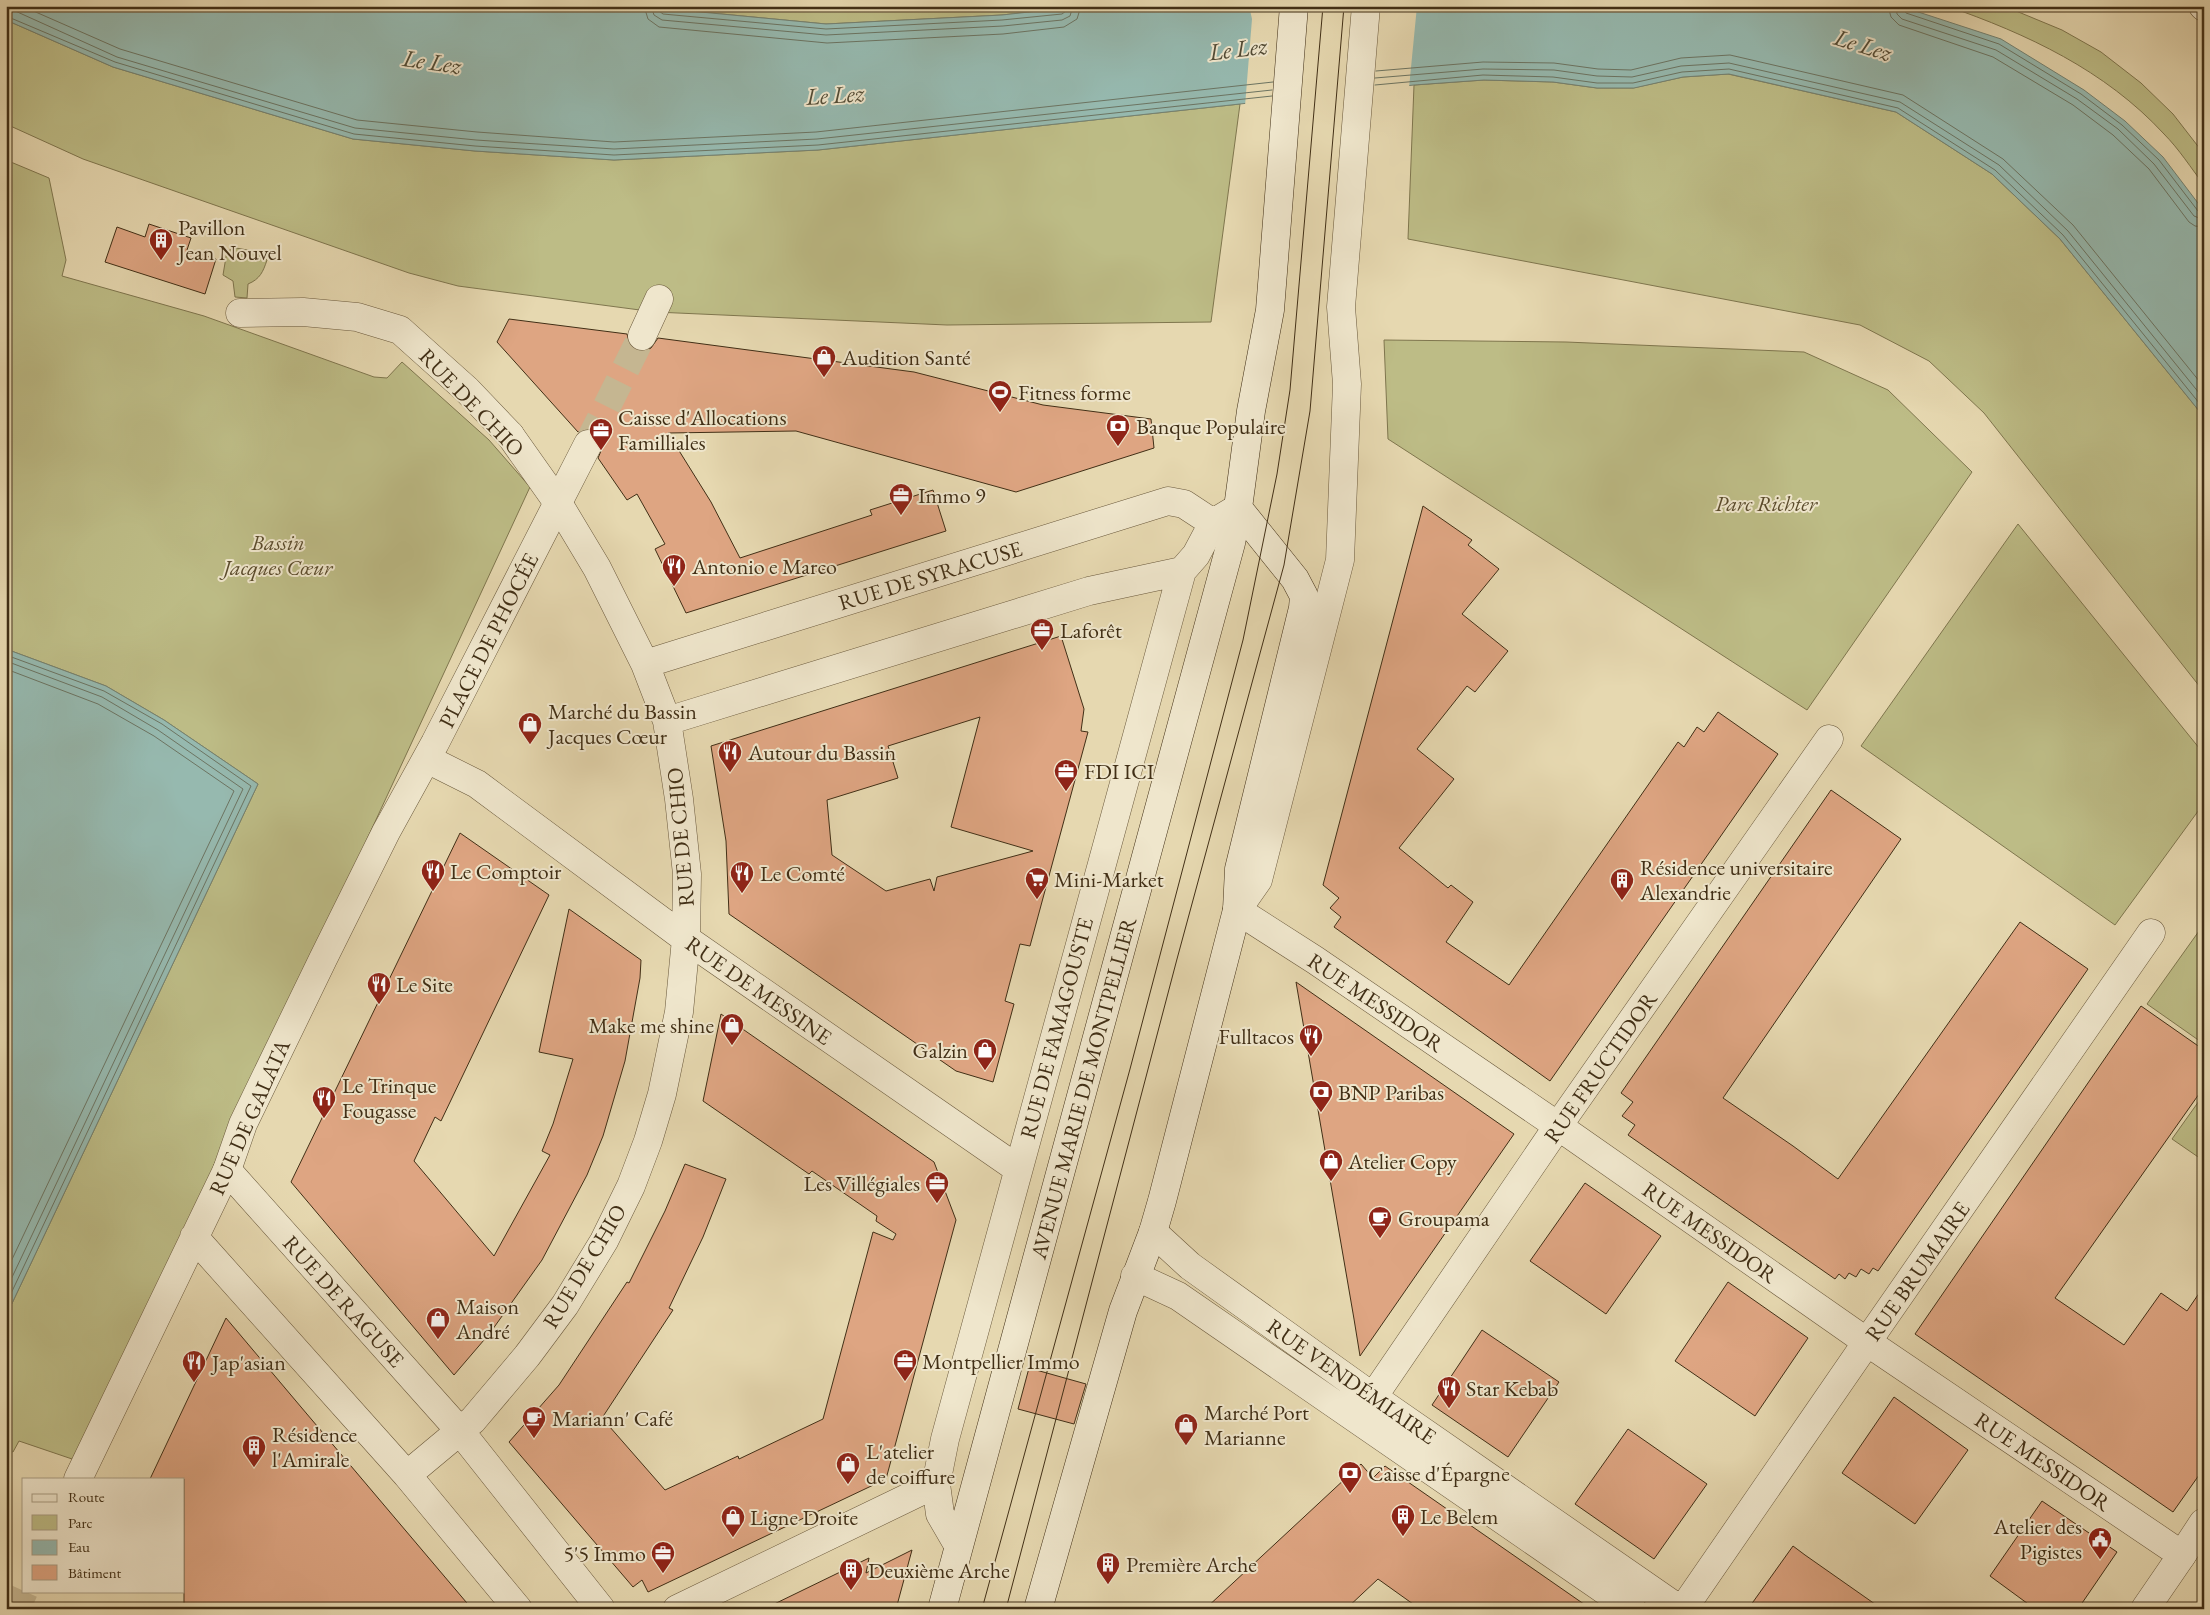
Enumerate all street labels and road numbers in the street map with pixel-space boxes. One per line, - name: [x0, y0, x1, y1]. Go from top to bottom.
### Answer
- street label: RUE DE CHIO: [413, 342, 531, 463]
- street label: RUE DE SYRACUSE: [835, 534, 1026, 617]
- street label: PLACE DE PHOCÉE: [432, 548, 545, 733]
- street label: RUE DE CHIO: [660, 766, 701, 908]
- street label: RUE DE FAMAGOUSTE: [1013, 914, 1100, 1142]
- street label: AVENUE MARIE DE MONTPELLIER: [1024, 914, 1143, 1263]
- street label: RUE DE MESSINE: [680, 929, 838, 1052]
- street label: RUE MESSIDOR: [1302, 946, 1450, 1059]
- street label: RUE FRUCTIDOR: [1537, 985, 1664, 1149]
- street label: RUE DE GALATA: [202, 1034, 297, 1200]
- street label: RUE MESSIDOR: [1637, 1175, 1783, 1290]
- street label: RUE BRUMAIRE: [1858, 1196, 1976, 1347]
- street label: RUE DE CHIO: [536, 1199, 633, 1334]
- street label: RUE DE RAGUSE: [277, 1229, 411, 1374]
- street label: RUE VENDÉMIAIRE: [1261, 1312, 1442, 1451]
- street label: RUE MESSIDOR: [1969, 1405, 2117, 1518]

